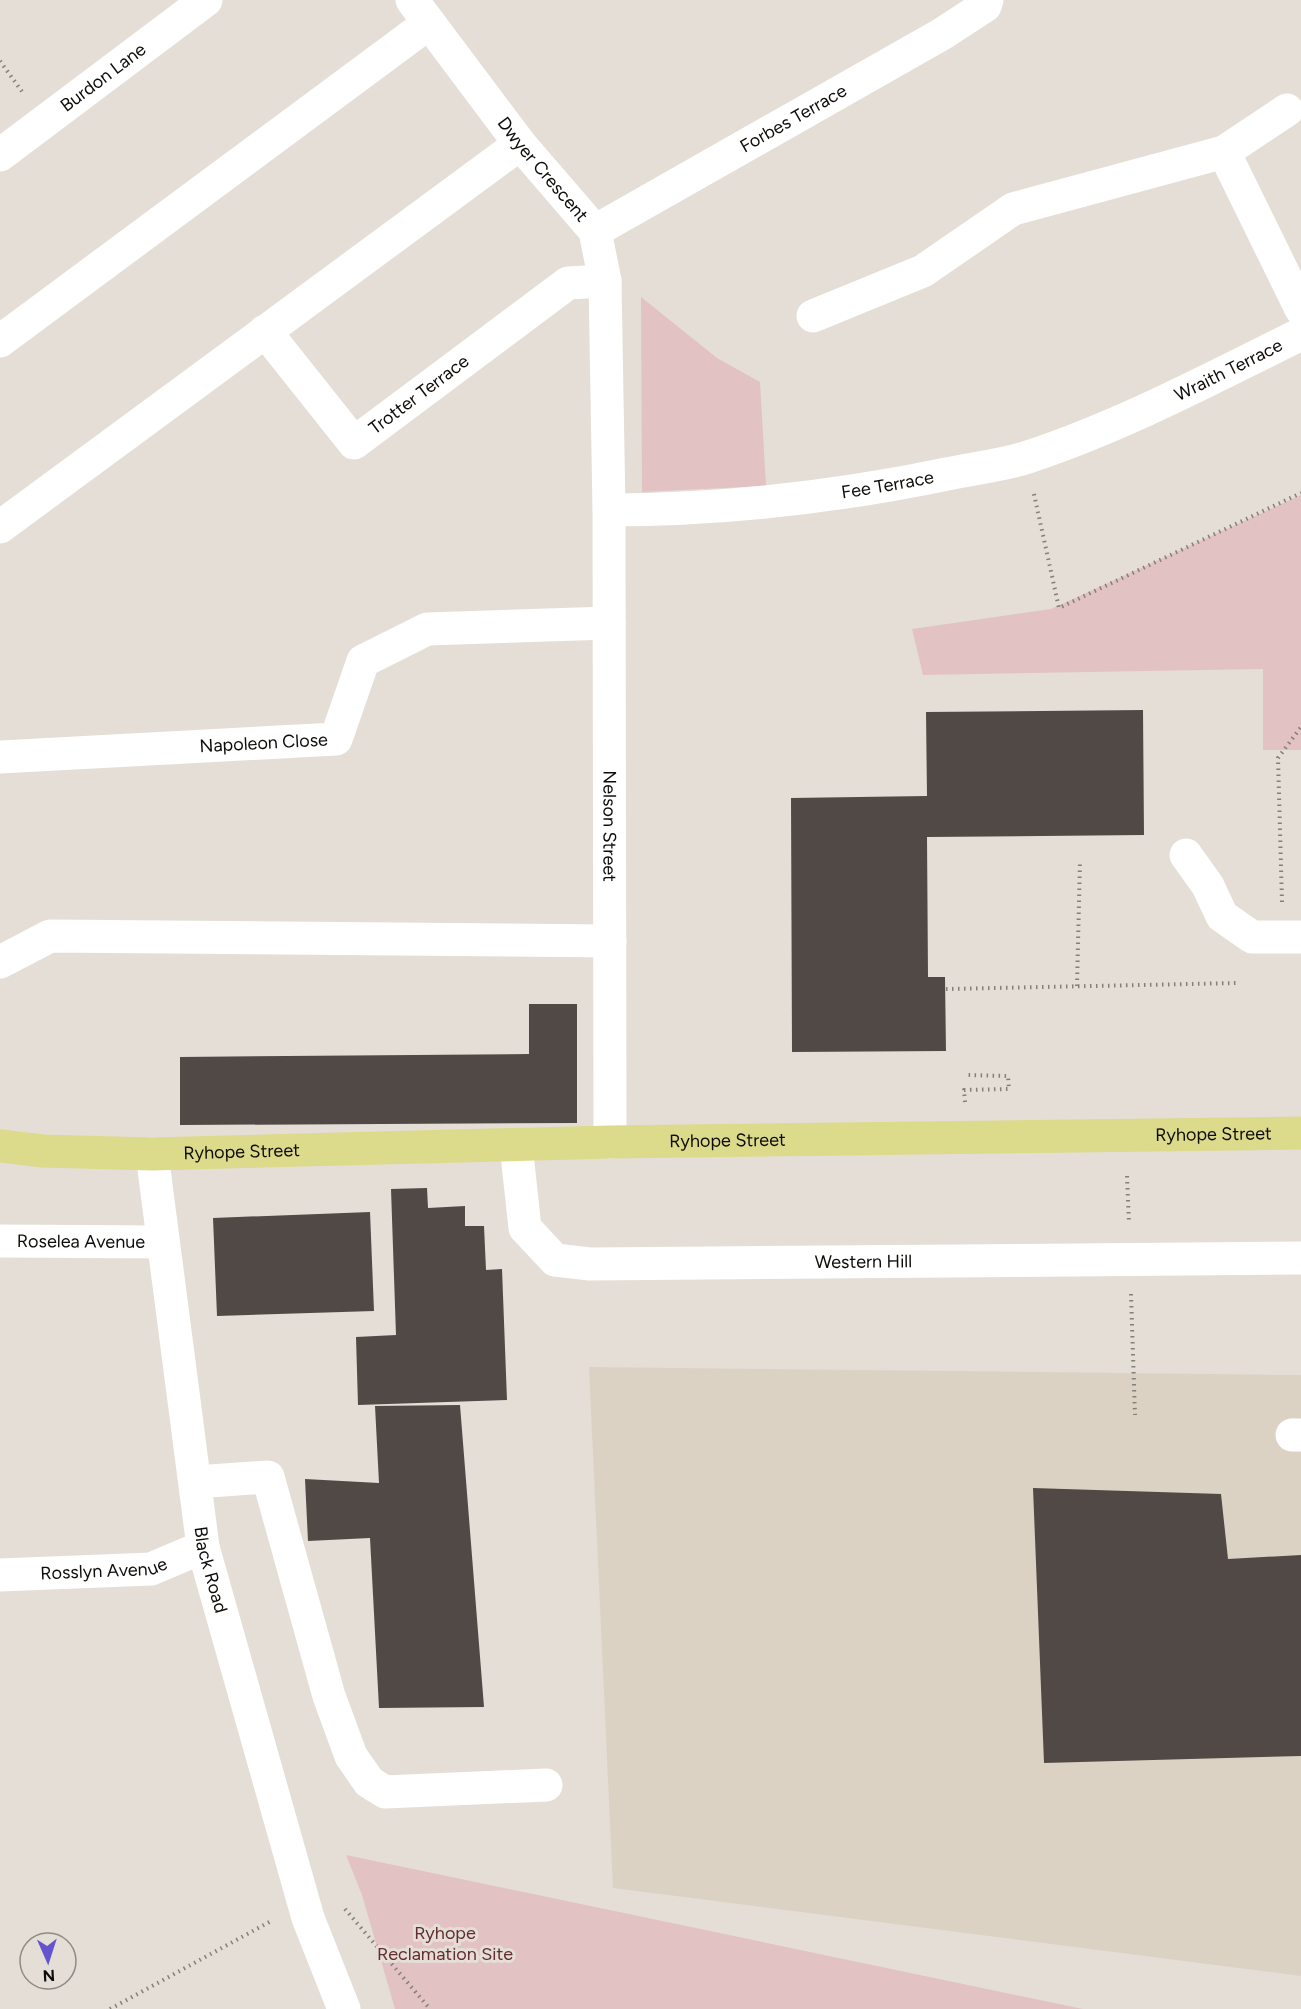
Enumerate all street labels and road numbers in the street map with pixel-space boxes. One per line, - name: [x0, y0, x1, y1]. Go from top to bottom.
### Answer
- street label: Burdon Lane: [56, 38, 150, 117]
- street label: Forbes Terrace: [736, 79, 851, 157]
- street label: Dwyer Crescent: [493, 113, 593, 226]
- street label: Wraith Terrace: [1171, 334, 1286, 406]
- street label: Trotter Terrace: [365, 350, 473, 439]
- street label: Fee Terrace: [840, 466, 936, 503]
- street label: Napoleon Close: [199, 728, 329, 757]
- street label: Nelson Street: [598, 770, 621, 882]
- street label: Ryhope Street: [1155, 1122, 1272, 1146]
- street label: Ryhope Street: [669, 1129, 786, 1152]
- street label: Ryhope Street: [183, 1139, 300, 1164]
- street label: Roselea Avenue: [17, 1230, 145, 1253]
- street label: Western Hill: [815, 1250, 912, 1273]
- street label: Black Road: [189, 1525, 232, 1615]
- street label: Rosslyn Avenue: [40, 1552, 171, 1584]

